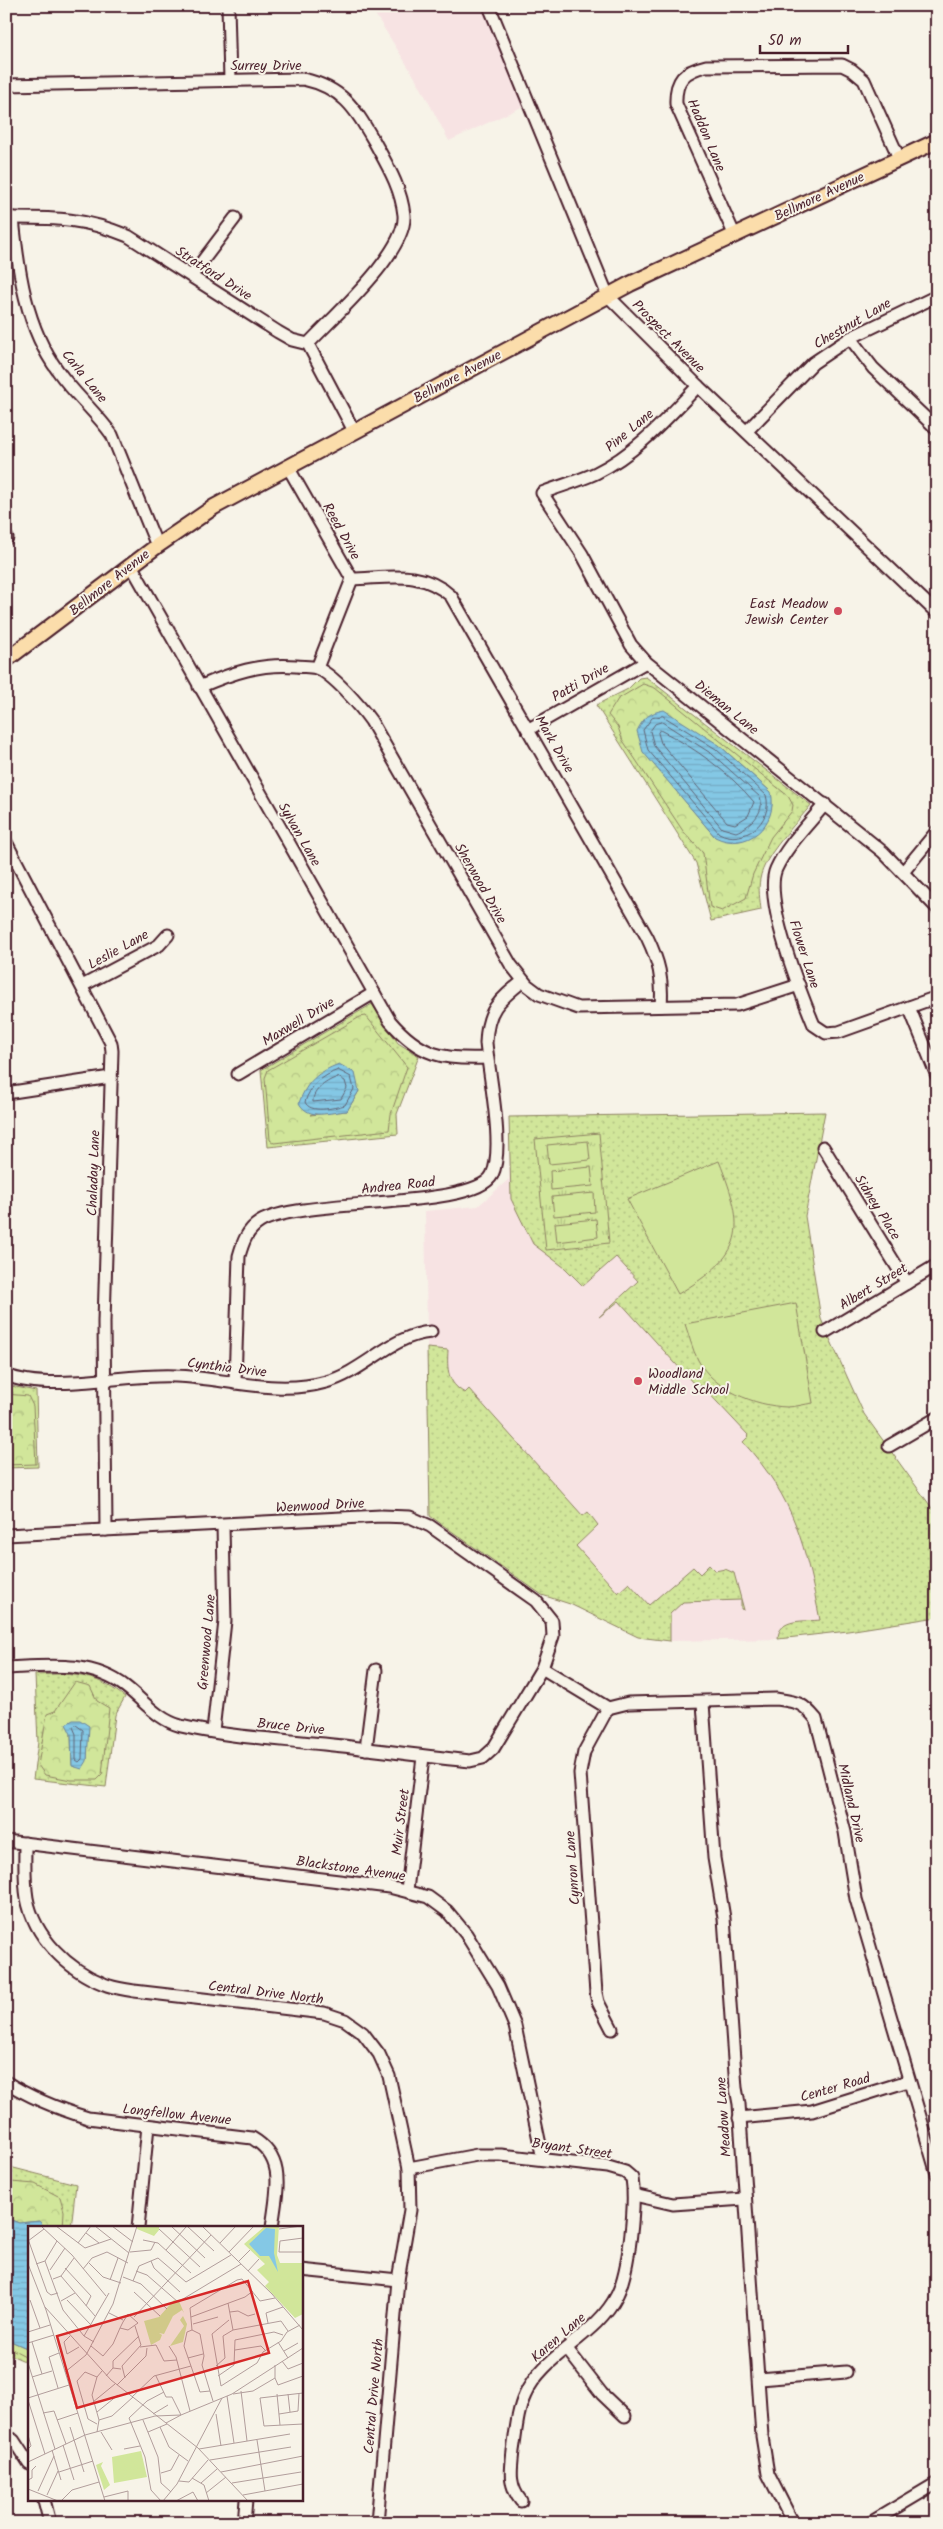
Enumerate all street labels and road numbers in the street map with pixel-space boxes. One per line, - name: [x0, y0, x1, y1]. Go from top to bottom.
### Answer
- street label: Surrey Drive: [230, 55, 302, 77]
- street label: Haddon Lane: [681, 96, 732, 176]
- street label: Bellmore Avenue: [771, 166, 869, 227]
- street label: Stratford Drive: [171, 241, 257, 307]
- street label: Chestnut Lane: [809, 292, 896, 355]
- street label: Prospect Avenue: [627, 295, 711, 379]
- street label: Bellmore Avenue: [409, 344, 506, 409]
- street label: Carla Lane: [56, 345, 113, 409]
- street label: Pine Lane: [600, 403, 660, 458]
- street label: Reed Drive: [316, 499, 366, 565]
- street label: Bellmore Avenue: [64, 544, 155, 621]
- street label: Patti Drive: [548, 657, 614, 708]
- street label: Dieman Lane: [689, 675, 764, 741]
- street label: Mark Drive: [529, 711, 580, 778]
- street label: Sylvan Lane: [272, 798, 327, 871]
- street label: Sherwood Drive: [448, 839, 512, 928]
- street label: Flower Lane: [783, 917, 826, 992]
- street label: Leslie Lane: [84, 924, 154, 976]
- street label: Maxwell Drive: [258, 991, 339, 1052]
- street label: Chaladay Lane: [82, 1129, 107, 1216]
- street label: Sidney Place: [848, 1170, 906, 1245]
- street label: Andrea Road: [360, 1171, 437, 1201]
- street label: Albert Street: [835, 1257, 913, 1316]
- street label: Cynthia Drive: [186, 1352, 269, 1384]
- street label: Wenwood Drive: [275, 1493, 366, 1519]
- street label: Greenwood Lane: [192, 1593, 222, 1691]
- street label: Bruce Drive: [256, 1713, 326, 1742]
- street label: Midland Drive: [831, 1761, 871, 1846]
- street label: Muir Street: [386, 1787, 416, 1857]
- street label: Cynron Lane: [559, 1829, 587, 1906]
- street label: Blackstone Avenue: [295, 1850, 408, 1888]
- street label: Central Drive North: [207, 1975, 325, 2011]
- street label: Center Road: [798, 2067, 874, 2108]
- street label: Meadow Lane: [710, 2075, 738, 2158]
- street label: Longfellow Avenue: [121, 2098, 233, 2132]
- street label: Bryant Street: [530, 2132, 614, 2166]
- street label: Karen Lane: [526, 2307, 592, 2368]
- street label: Central Drive North: [358, 2337, 390, 2455]

